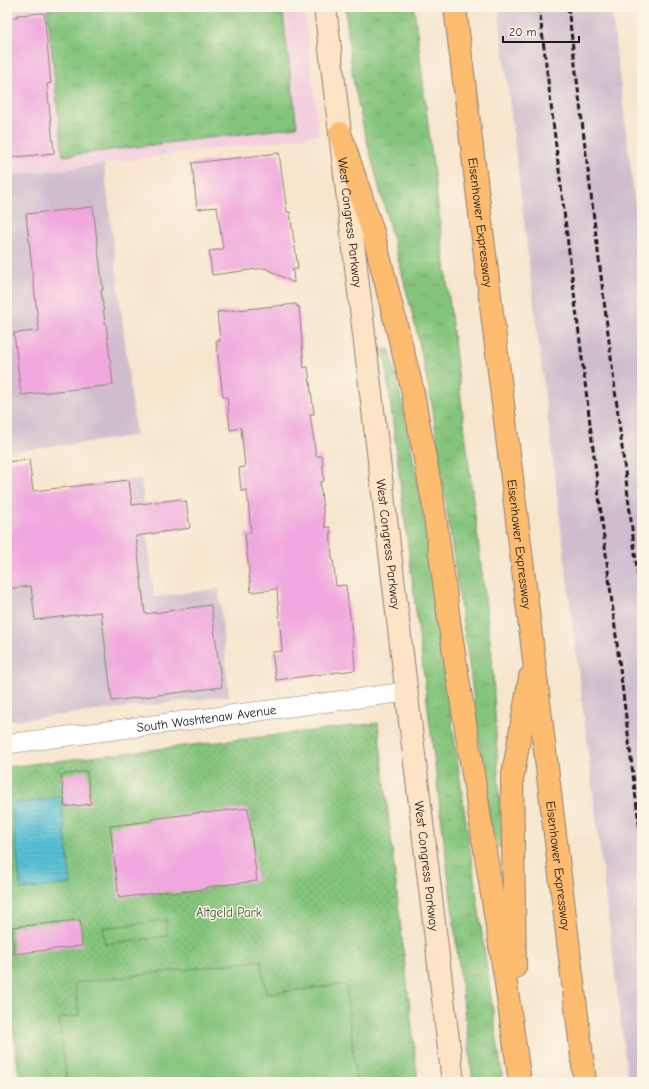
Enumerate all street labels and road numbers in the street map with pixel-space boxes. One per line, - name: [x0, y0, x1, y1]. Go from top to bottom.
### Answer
- street label: West Congress Parkway: [335, 157, 365, 289]
- street label: Eisenhower Expressway: [465, 157, 496, 288]
- street label: West Congress Parkway: [373, 478, 404, 610]
- street label: Eisenhower Expressway: [504, 478, 535, 610]
- street label: South Washtenaw Avenue: [136, 702, 278, 735]
- street label: West Congress Parkway: [412, 800, 442, 932]
- street label: Eisenhower Expressway: [543, 800, 574, 932]

